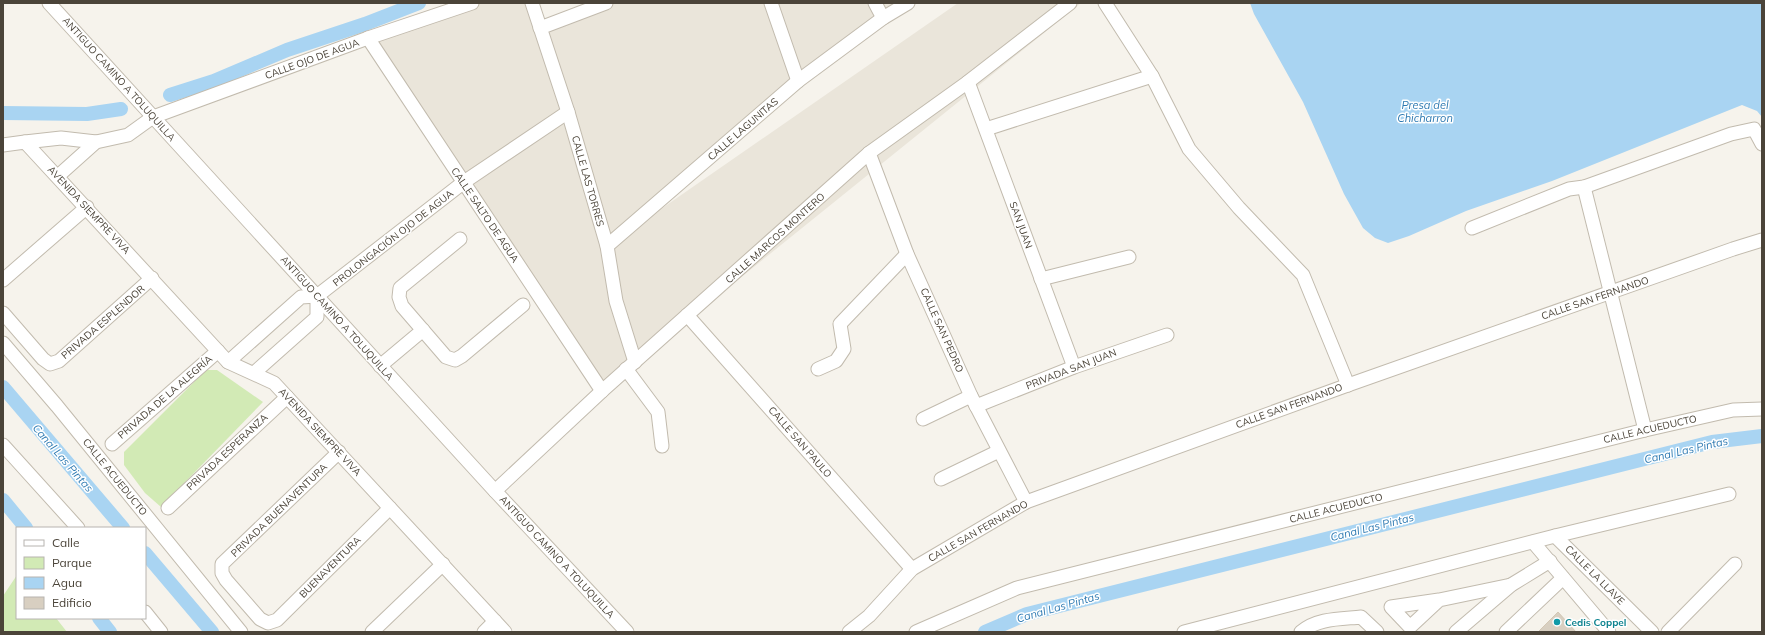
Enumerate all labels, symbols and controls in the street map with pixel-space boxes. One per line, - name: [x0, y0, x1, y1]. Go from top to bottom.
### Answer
- street label: ANTIGUO CAMINO A TOLUQUILLA: [60, 14, 179, 144]
- street label: CALLE OJO DE AGUA: [263, 36, 362, 82]
- street label: CALLE LAGUNITAS: [705, 95, 781, 163]
- water label: Presa del Chicharron: [1397, 98, 1453, 125]
- street label: CALLE LAS TORRES: [569, 134, 607, 228]
- street label: AVENIDA SIEMPRE VIVA: [45, 163, 134, 257]
- street label: CALLE SALTO DE AGUA: [448, 165, 522, 266]
- street label: PROLONGACIÓN OJO DE AGUA: [330, 187, 456, 289]
- street label: CALLE MARCOS MONTERO: [722, 190, 828, 286]
- street label: SAN JUAN: [1007, 200, 1035, 250]
- street label: ANTIGUO CAMINO A TOLUQUILLA: [278, 253, 397, 383]
- street label: CALLE SAN FERNANDO: [1539, 273, 1651, 323]
- street label: PRIVADA ESPLENDOR: [59, 282, 148, 362]
- street label: CALLE SAN PEDRO: [917, 286, 967, 375]
- street label: PRIVADA SAN JUAN: [1024, 346, 1118, 392]
- street label: PRIVADA DE LA ALEGRÍA: [115, 352, 215, 442]
- street label: CALLE SAN FERNANDO: [1234, 380, 1345, 431]
- street label: AVENIDA SIEMPRE VIVA: [276, 385, 365, 479]
- street label: CALLE SAN PAULO: [765, 404, 835, 481]
- street label: PRIVADA ESPERANZA: [184, 411, 271, 493]
- street label: CALLE ACUEDUCTO: [1602, 412, 1698, 446]
- water label: Canal Las Pintas: [30, 421, 97, 495]
- water label: Canal Las Pintas: [1643, 433, 1730, 466]
- street label: CALLE ACUEDUCTO: [80, 436, 150, 518]
- street label: PRIVADA BUENAVENTURA: [228, 460, 330, 560]
- street label: CALLE ACUEDUCTO: [1288, 490, 1384, 526]
- street label: ANTIGUO CAMINO A TOLUQUILLA: [497, 493, 618, 621]
- street label: CALLE SAN FERNANDO: [926, 497, 1030, 565]
- water label: Canal Las Pintas: [1329, 510, 1416, 544]
- legend: [16, 527, 146, 619]
- street label: BUENAVENTURA: [296, 533, 364, 601]
- text: Calle: [52, 535, 79, 550]
- street label: CALLE LA LLAVE: [1562, 542, 1628, 608]
- text: Parque: [52, 555, 92, 570]
- text: Agua: [52, 575, 82, 590]
- water label: Canal Las Pintas: [1015, 588, 1102, 626]
- text: Edificio: [52, 595, 92, 610]
- place label: Cedis Coppel: [1565, 616, 1626, 629]
- marker: Cedis Coppel: [1552, 617, 1562, 627]

